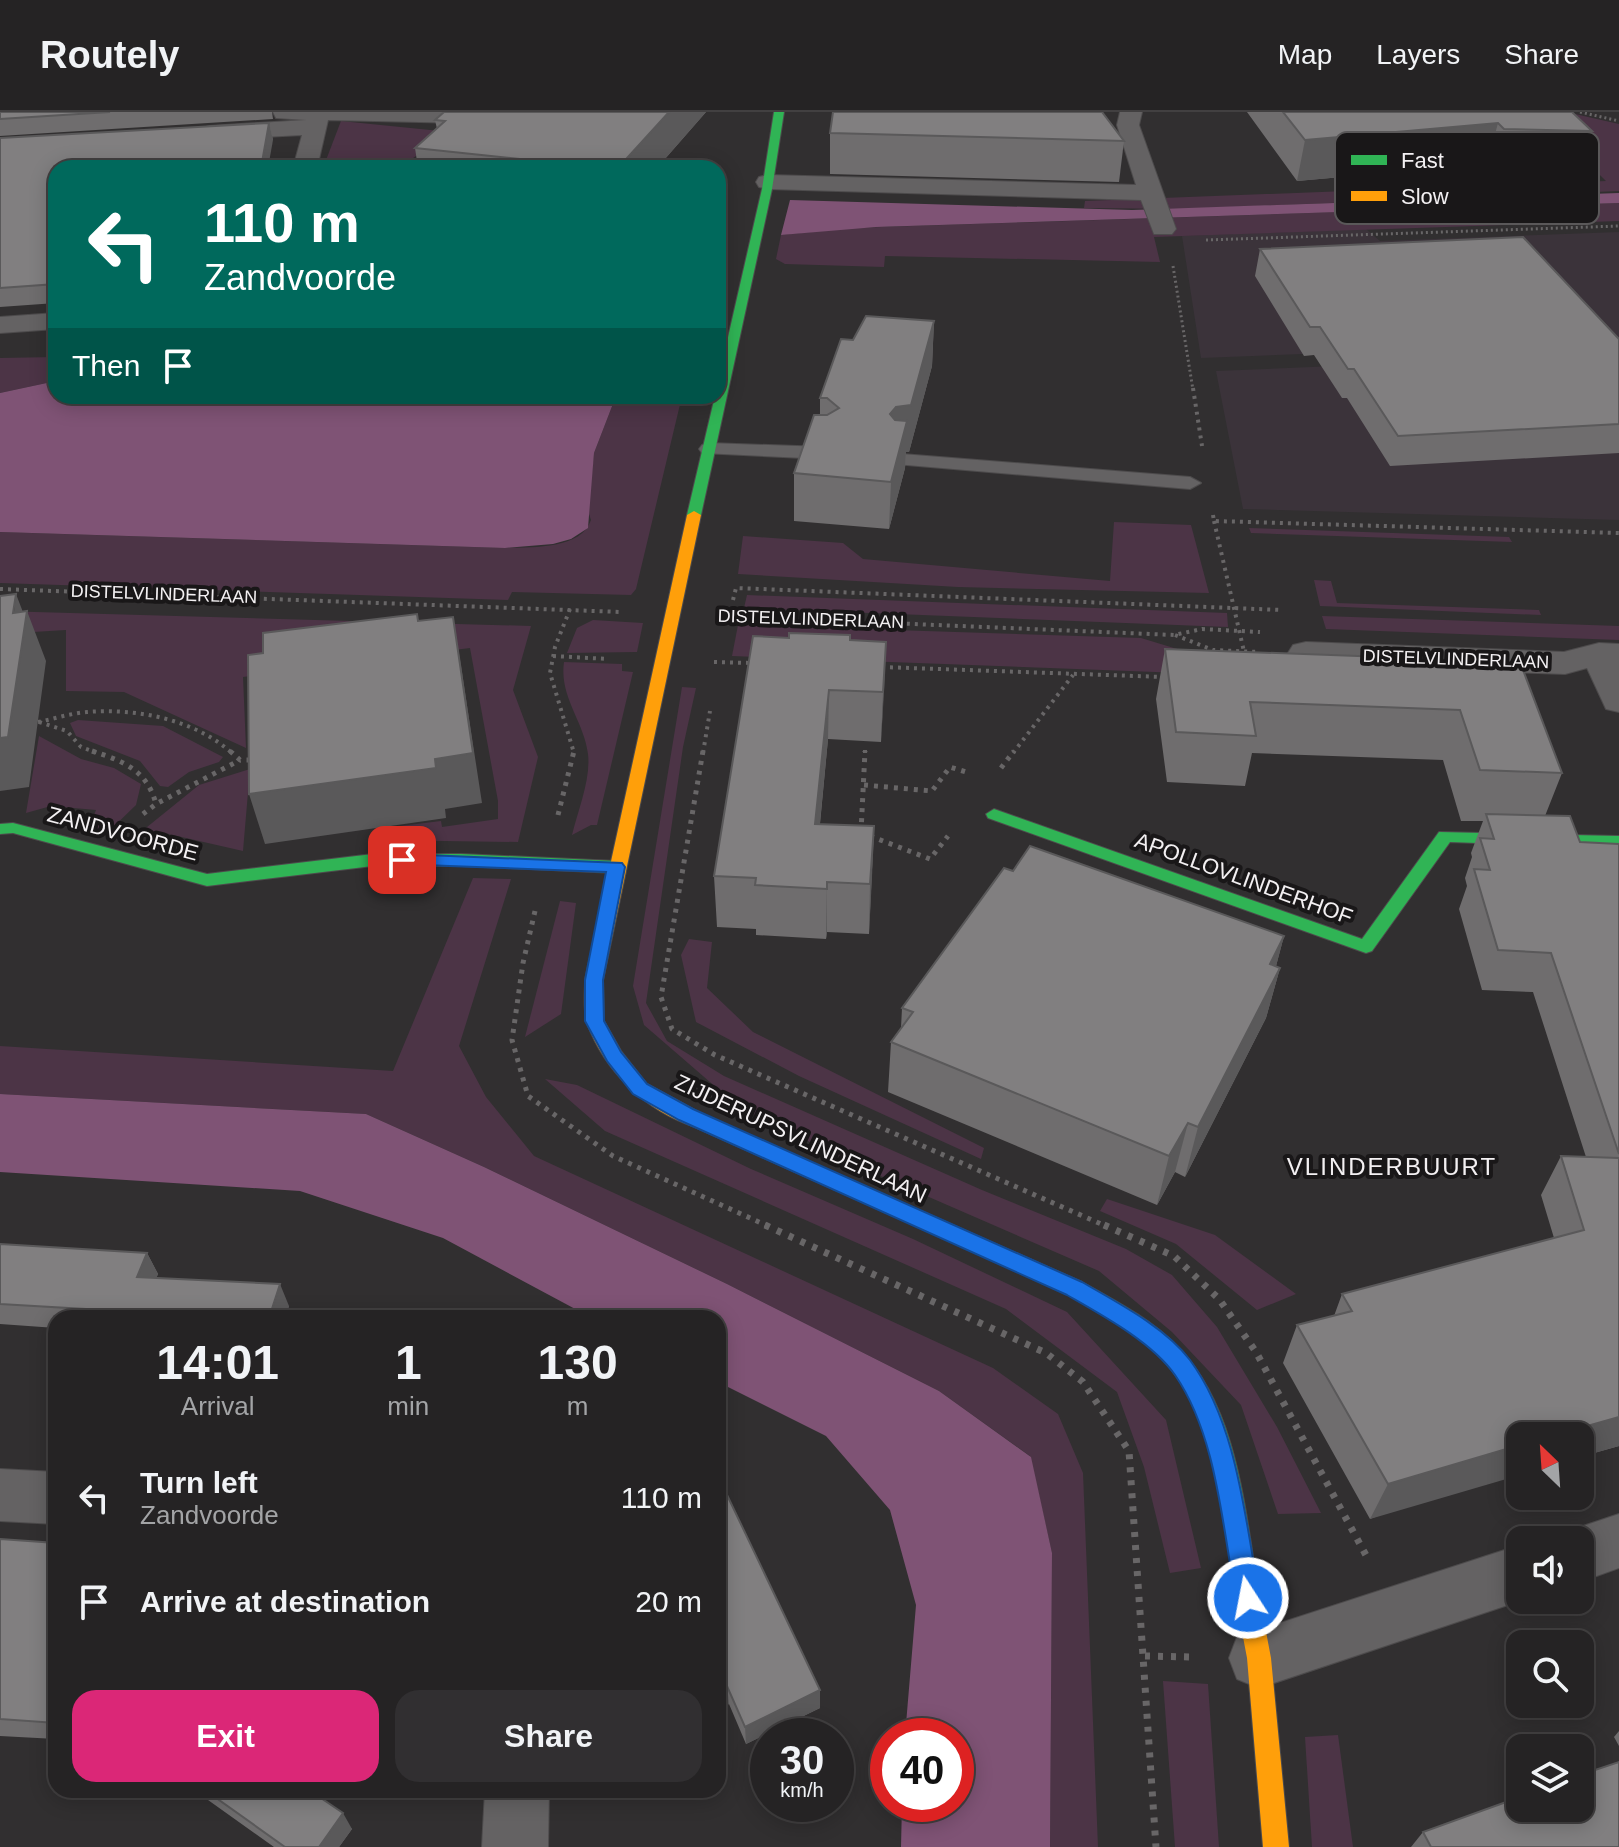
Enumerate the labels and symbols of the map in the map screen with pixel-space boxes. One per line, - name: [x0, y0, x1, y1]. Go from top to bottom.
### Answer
- legend: [1335, 132, 1599, 224]
- text: Fast: [1401, 148, 1444, 173]
- text: Slow: [1401, 184, 1449, 209]
- street label: DISTELVLINDERLAAN: [70, 581, 258, 607]
- street label: DISTELVLINDERLAAN: [717, 606, 905, 632]
- street label: DISTELVLINDERLAAN: [1362, 646, 1550, 672]
- street label: ZANDVOORDE: [45, 801, 201, 866]
- pin: [368, 826, 436, 894]
- street label: APOLLOVLINDERHOF: [1132, 827, 1356, 930]
- street label: ZIJDERUPSVLINDERLAAN: [671, 1069, 931, 1208]
- district label: VLINDERBUURT: [1287, 1153, 1497, 1180]
- north arrow: [1506, 1422, 1594, 1510]
- position arrow: [1206, 1556, 1290, 1640]
- speed limit sign: 40: [870, 1718, 974, 1822]

